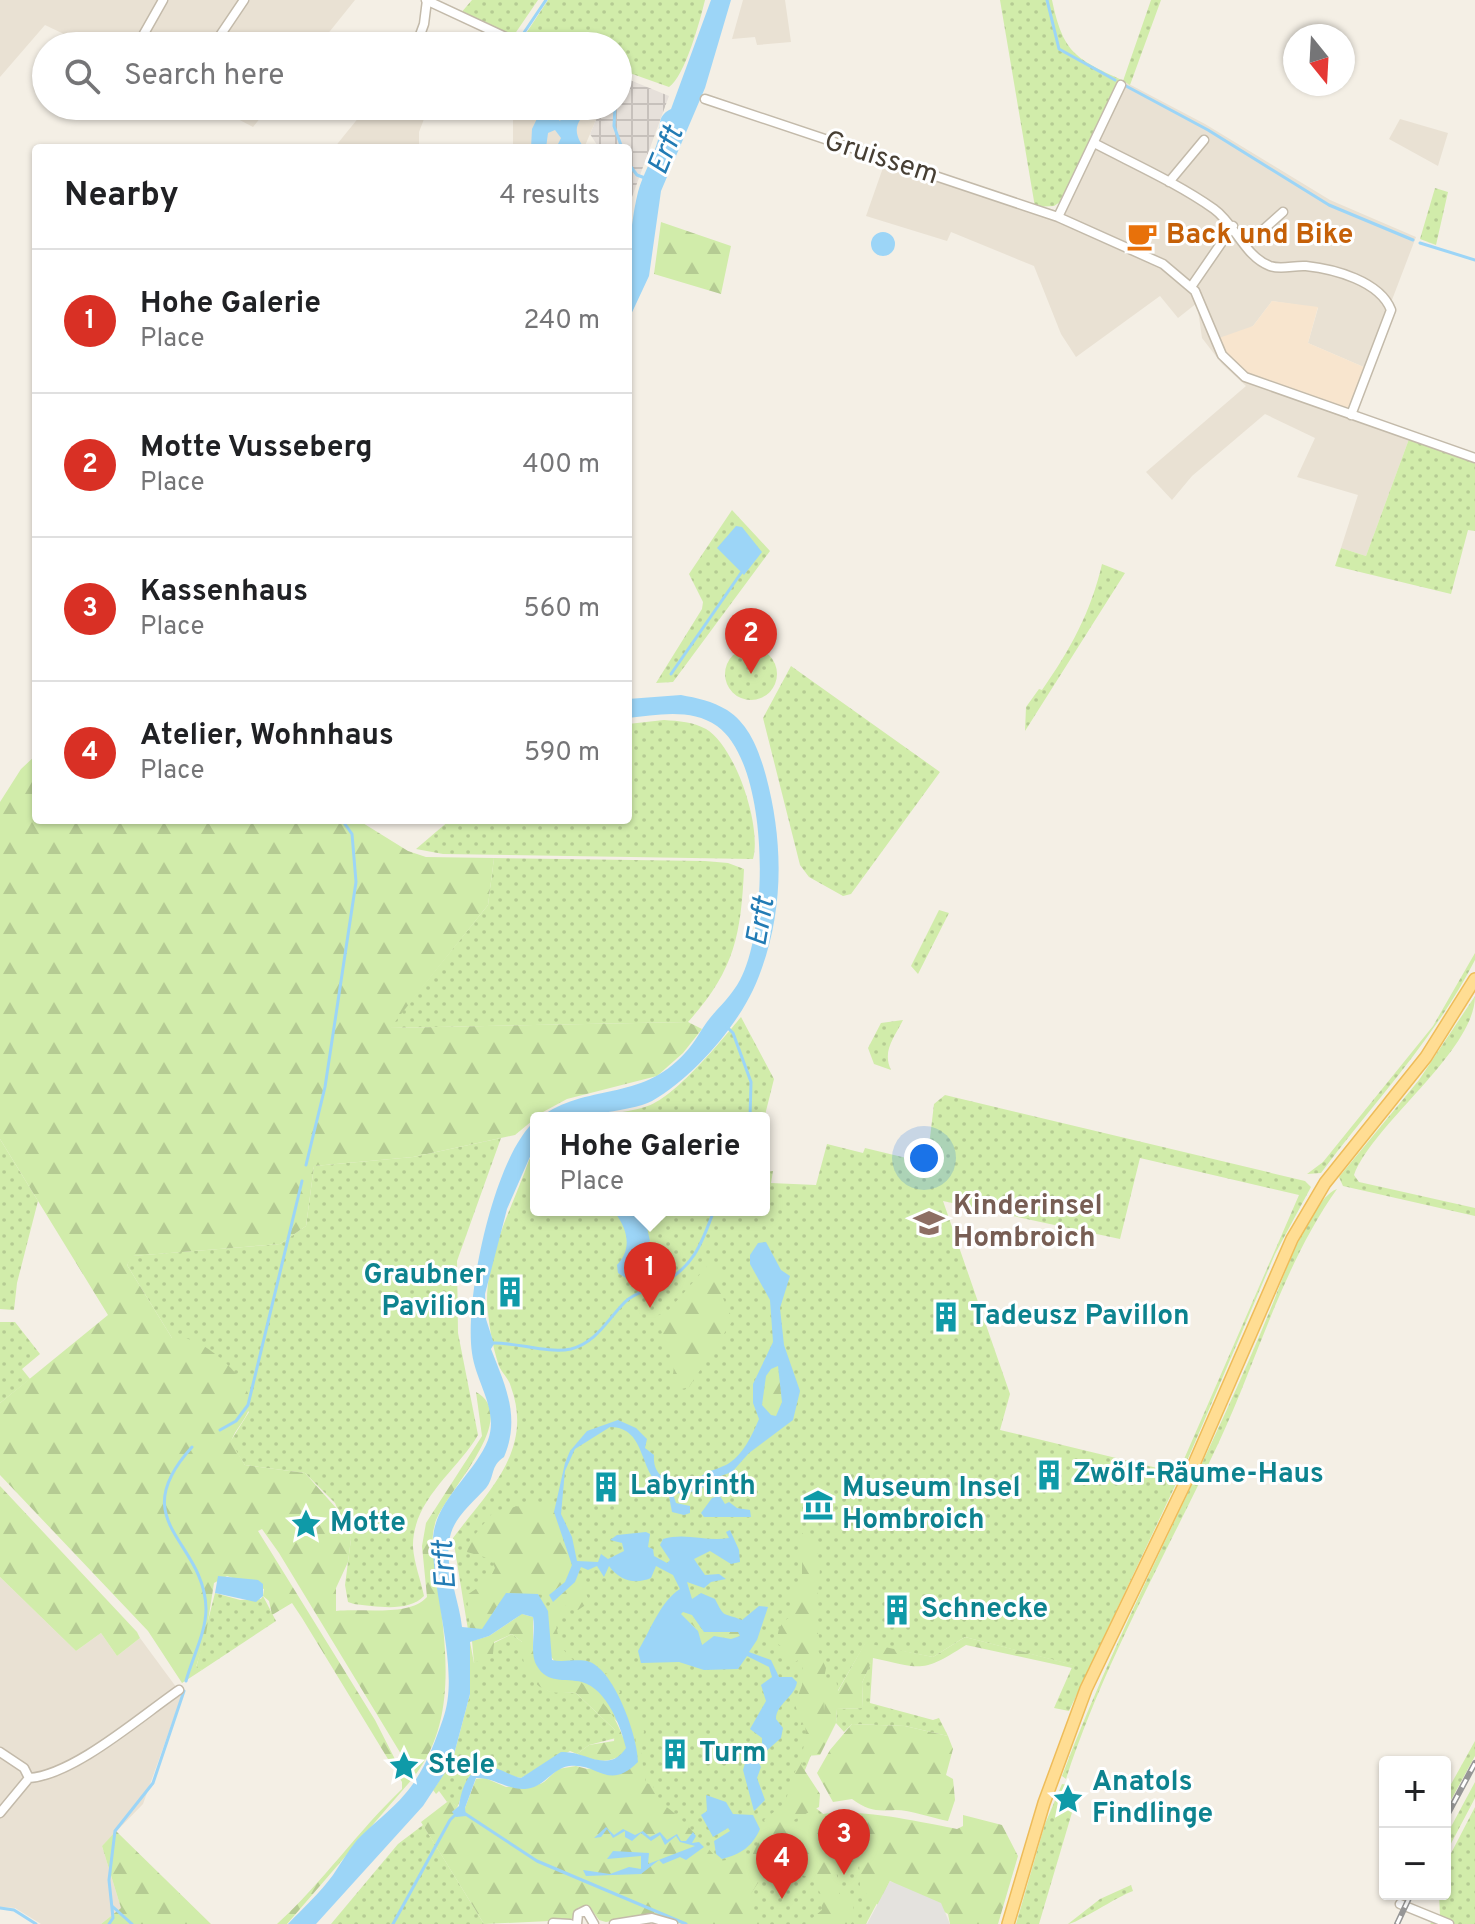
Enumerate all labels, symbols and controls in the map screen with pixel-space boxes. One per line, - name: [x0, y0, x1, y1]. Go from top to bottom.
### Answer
- north arrow: [1283, 24, 1355, 96]
- search box: [32, 32, 632, 120]
- icon: search: [60, 54, 104, 98]
- text: Search here: [124, 58, 284, 95]
- water label: Erft: [641, 120, 694, 181]
- street label: Gruissem: [819, 124, 943, 194]
- text: Nearby: [64, 175, 179, 218]
- text: 4 results: [499, 180, 600, 213]
- place label: Back und Bike: [1166, 218, 1353, 254]
- cafe icon: Back und Bike: [1125, 219, 1159, 253]
- text: Hohe Galerie: [140, 286, 321, 323]
- text: 1: [85, 305, 95, 338]
- text: 240 m: [523, 305, 600, 338]
- text: Place: [140, 323, 204, 356]
- text: Motte Vusseberg: [140, 430, 373, 467]
- text: 2: [82, 449, 98, 482]
- text: 400 m: [523, 449, 600, 482]
- text: Place: [140, 467, 204, 500]
- text: Kassenhaus: [140, 574, 308, 611]
- text: 3: [82, 593, 98, 626]
- text: 560 m: [524, 593, 600, 626]
- pin: 2: [725, 608, 777, 674]
- text: Place: [140, 611, 204, 644]
- text: Atelier, Wohnhaus: [140, 718, 394, 755]
- text: 4: [82, 737, 98, 770]
- text: 590 m: [524, 737, 600, 770]
- text: Place: [140, 755, 204, 788]
- water label: Erft: [740, 893, 785, 949]
- popup: [530, 1112, 770, 1216]
- text: Hohe Galerie: [560, 1129, 741, 1166]
- your location: [904, 1138, 944, 1178]
- text: Place: [560, 1166, 624, 1199]
- place label: Kinderinsel Hombroich: [953, 1189, 1103, 1257]
- school or university icon: Kinderinsel Hombroich: [912, 1206, 946, 1240]
- pin: 1: [624, 1242, 676, 1308]
- place label: Graubner Pavilion: [363, 1258, 486, 1326]
- building icon: Graubner Pavilion: [493, 1275, 527, 1309]
- place label: Tadeusz Pavillon: [970, 1299, 1189, 1335]
- building icon: Tadeusz Pavillon: [929, 1300, 963, 1334]
- place label: Zwölf-Räume-Haus: [1073, 1457, 1324, 1493]
- building icon: Zwölf-Räume-Haus: [1032, 1458, 1066, 1492]
- place label: Labyrinth: [630, 1469, 756, 1505]
- building icon: Labyrinth: [589, 1470, 623, 1504]
- place label: Museum Insel Hombroich: [842, 1471, 1021, 1539]
- museum icon: Museum Insel Hombroich: [801, 1488, 835, 1522]
- place label: Motte: [330, 1506, 406, 1542]
- place icon: Motte: [289, 1507, 323, 1541]
- water label: Erft: [426, 1538, 466, 1591]
- place label: Schnecke: [921, 1592, 1048, 1628]
- building icon: Schnecke: [880, 1593, 914, 1627]
- place label: Turm: [699, 1736, 766, 1772]
- building icon: Turm: [658, 1737, 692, 1771]
- place label: Stele: [428, 1748, 495, 1784]
- place icon: Stele: [387, 1749, 421, 1783]
- map controls: [1379, 1756, 1451, 1900]
- button: +: [1379, 1756, 1451, 1828]
- place label: Anatols Findlinge: [1092, 1765, 1213, 1833]
- place icon: Anatols Findlinge: [1051, 1782, 1085, 1816]
- pin: 3: [818, 1809, 870, 1875]
- button: −: [1379, 1828, 1451, 1900]
- pin: 4: [756, 1833, 808, 1899]

